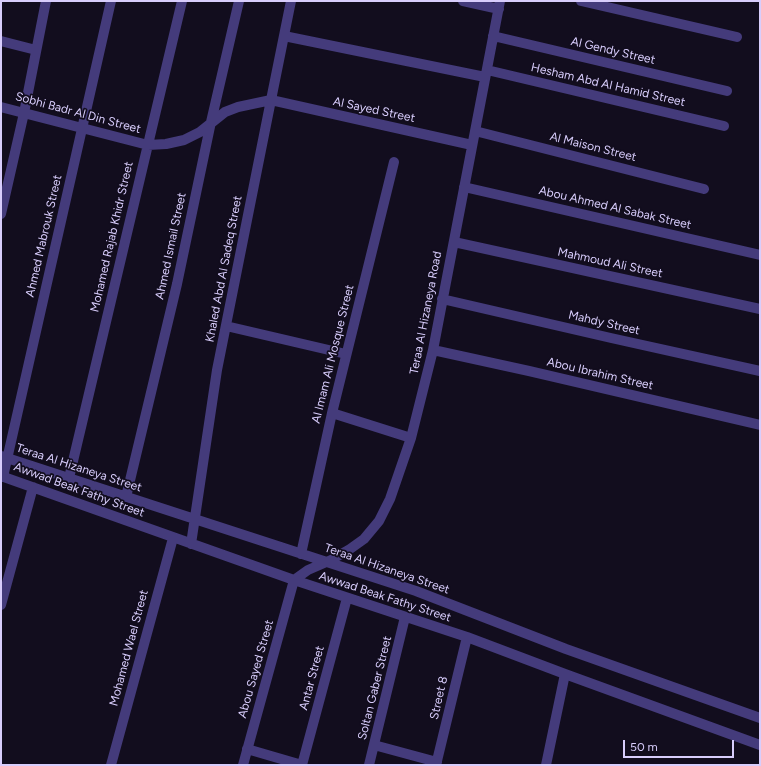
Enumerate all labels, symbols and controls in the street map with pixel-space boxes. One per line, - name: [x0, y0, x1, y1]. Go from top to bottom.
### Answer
- street label: Al Gendy Street: [569, 34, 657, 68]
- street label: Hesham Abd Al Hamid Street: [530, 60, 686, 110]
- street label: Sobhi Badr Al Din Street: [14, 89, 142, 137]
- street label: Al Sayed Street: [332, 94, 416, 126]
- street label: Al Maison Street: [548, 129, 638, 165]
- street label: Mohamed Rajab Khidr Street: [88, 160, 136, 314]
- street label: Ahmed Mabrouk Street: [23, 173, 65, 299]
- street label: Abou Ahmed Al Sabak Street: [537, 183, 693, 233]
- street label: Ahmed Ismail Street: [153, 191, 189, 301]
- street label: Khaled Abd Al Sadeq Street: [203, 195, 245, 343]
- street label: Mahmoud Ali Street: [556, 245, 664, 281]
- street label: Teraa Al Hizaneya Road: [407, 250, 445, 376]
- street label: Al Imam Ali Mosque Street: [309, 283, 357, 425]
- street label: Mahdy Street: [567, 308, 641, 338]
- street label: Abou Ibrahim Street: [546, 355, 654, 393]
- street label: Teraa Al Hizaneya Street: [14, 441, 144, 495]
- street label: Awwad Beak Fathy Street: [12, 460, 146, 520]
- street label: Teraa Al Hizaneya Street: [323, 541, 451, 597]
- street label: Awwad Beak Fathy Street: [317, 569, 453, 625]
- street label: Mohamed Wael Street: [107, 588, 151, 708]
- street label: Abou Sayed Street: [235, 618, 277, 720]
- street label: Soltan Gaber Street: [355, 634, 395, 742]
- street label: Antar Street: [296, 644, 328, 712]
- street label: Street 8: [427, 675, 451, 721]
- scale bar: [625, 732, 736, 758]
- text: 50 m: [630, 740, 658, 754]

